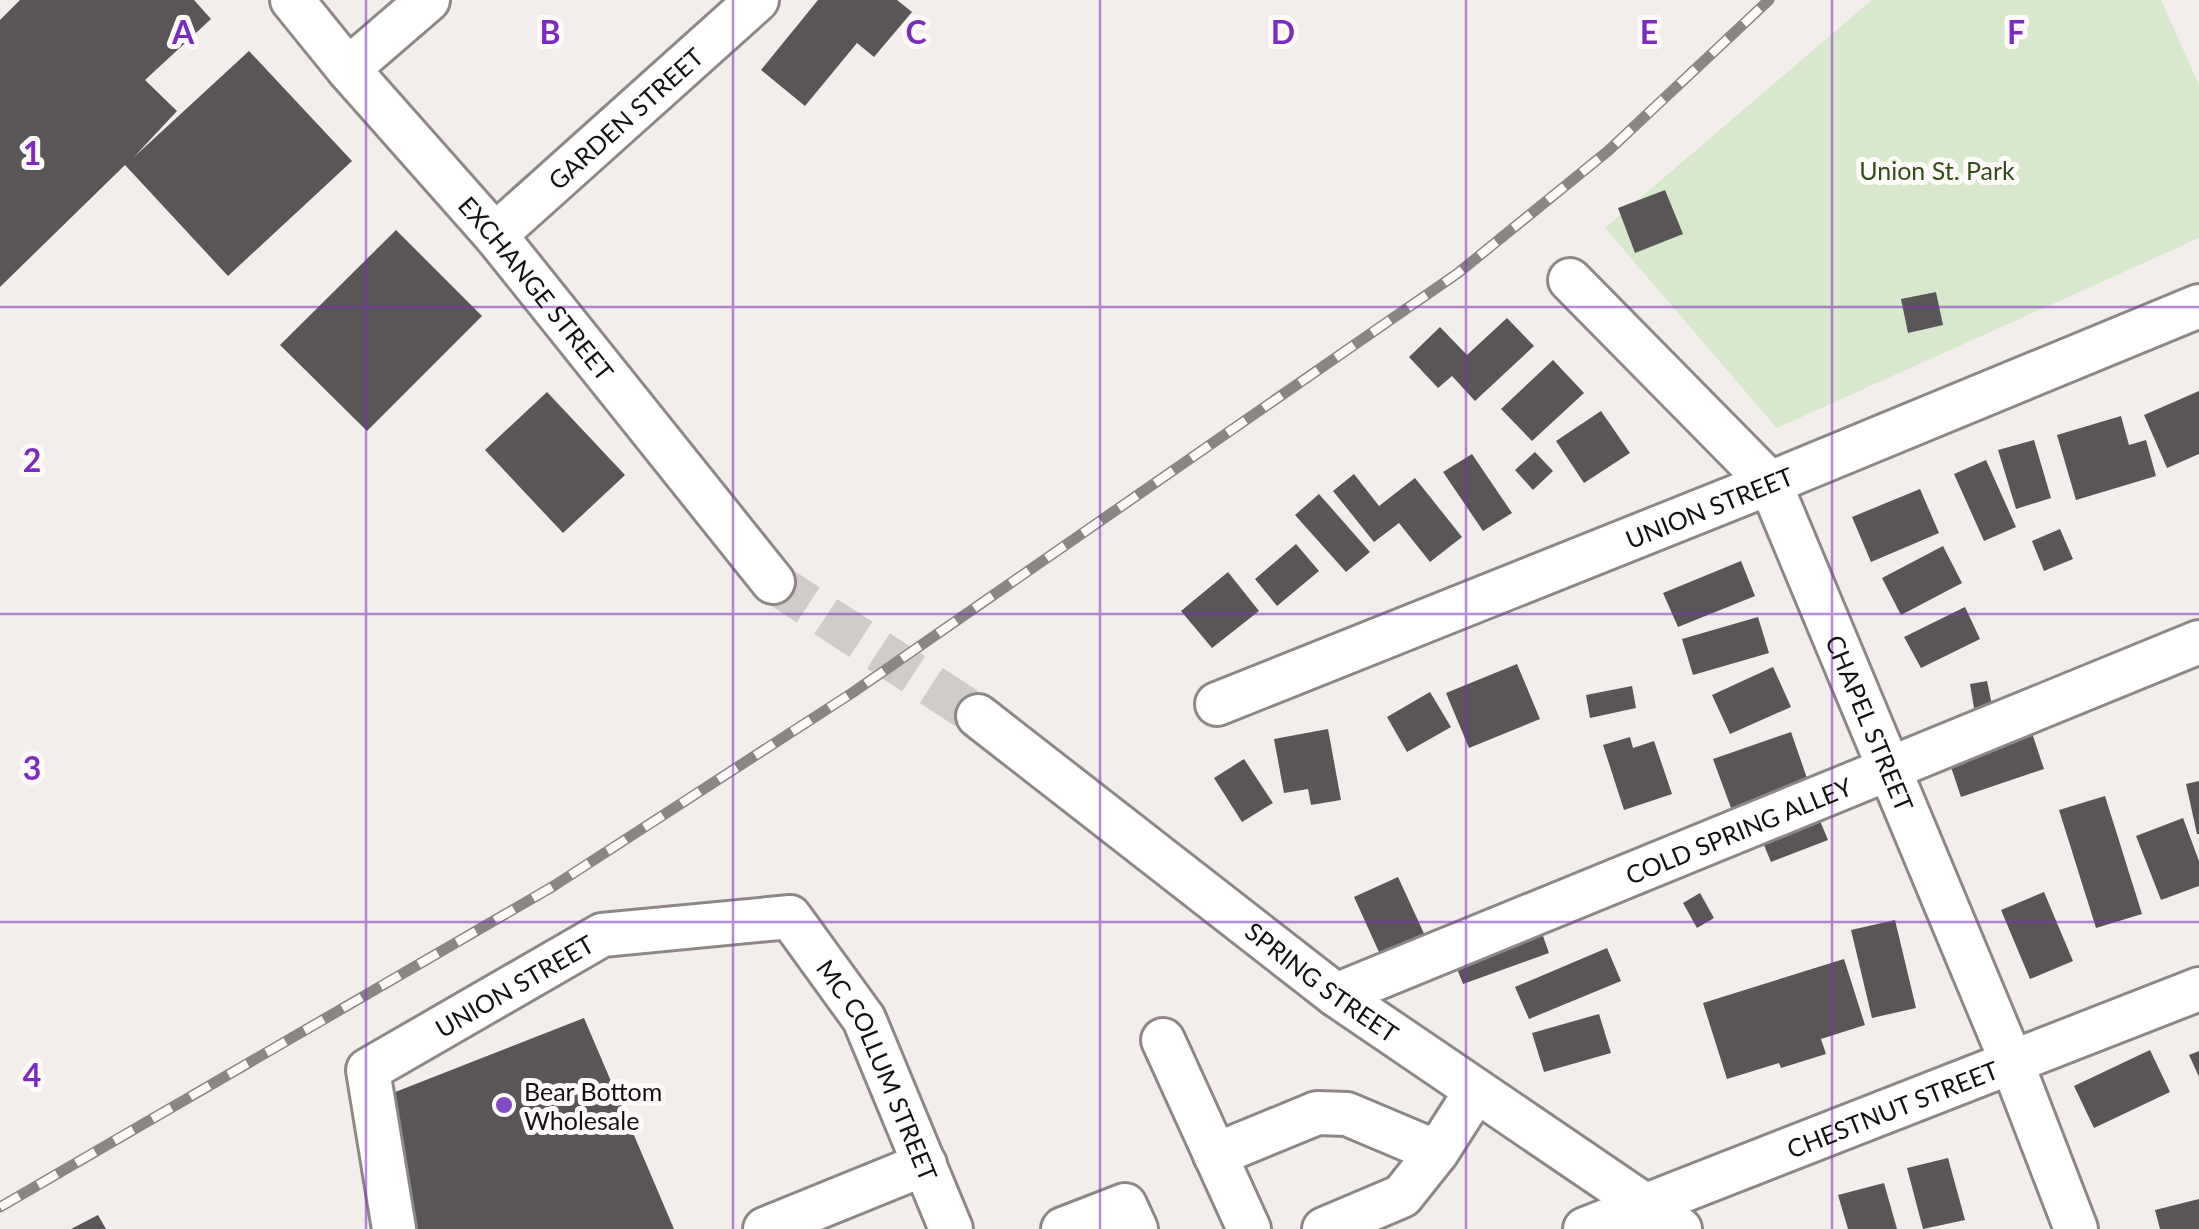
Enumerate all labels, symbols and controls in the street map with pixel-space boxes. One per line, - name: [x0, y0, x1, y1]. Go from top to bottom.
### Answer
- text: A: [171, 12, 195, 51]
- text: B: [539, 12, 561, 51]
- text: C: [905, 12, 927, 51]
- text: D: [1271, 12, 1295, 51]
- text: E: [1640, 12, 1658, 51]
- text: F: [2007, 12, 2025, 51]
- street label: GARDEN STREET: [542, 41, 709, 195]
- text: 1: [23, 133, 41, 172]
- park label: Union St. Park: [1859, 155, 2015, 185]
- street label: EXCHANGE STREET: [453, 190, 620, 386]
- text: 2: [23, 440, 41, 479]
- street label: UNION STREET: [1621, 460, 1798, 554]
- street label: CHAPEL STREET: [1820, 630, 1920, 816]
- text: 3: [23, 748, 41, 787]
- street label: COLD SPRING ALLEY: [1621, 771, 1856, 890]
- street label: SPRING STREET: [1240, 915, 1405, 1048]
- street label: UNION STREET: [430, 928, 599, 1043]
- street label: MC COLLUM STREET: [811, 954, 944, 1185]
- street label: CHESTNUT STREET: [1782, 1054, 2002, 1164]
- text: 4: [23, 1055, 41, 1094]
- place label: Bear Bottom Wholesale: [524, 1076, 662, 1135]
- marker: Bear Bottom Wholesale: [493, 1094, 515, 1116]

